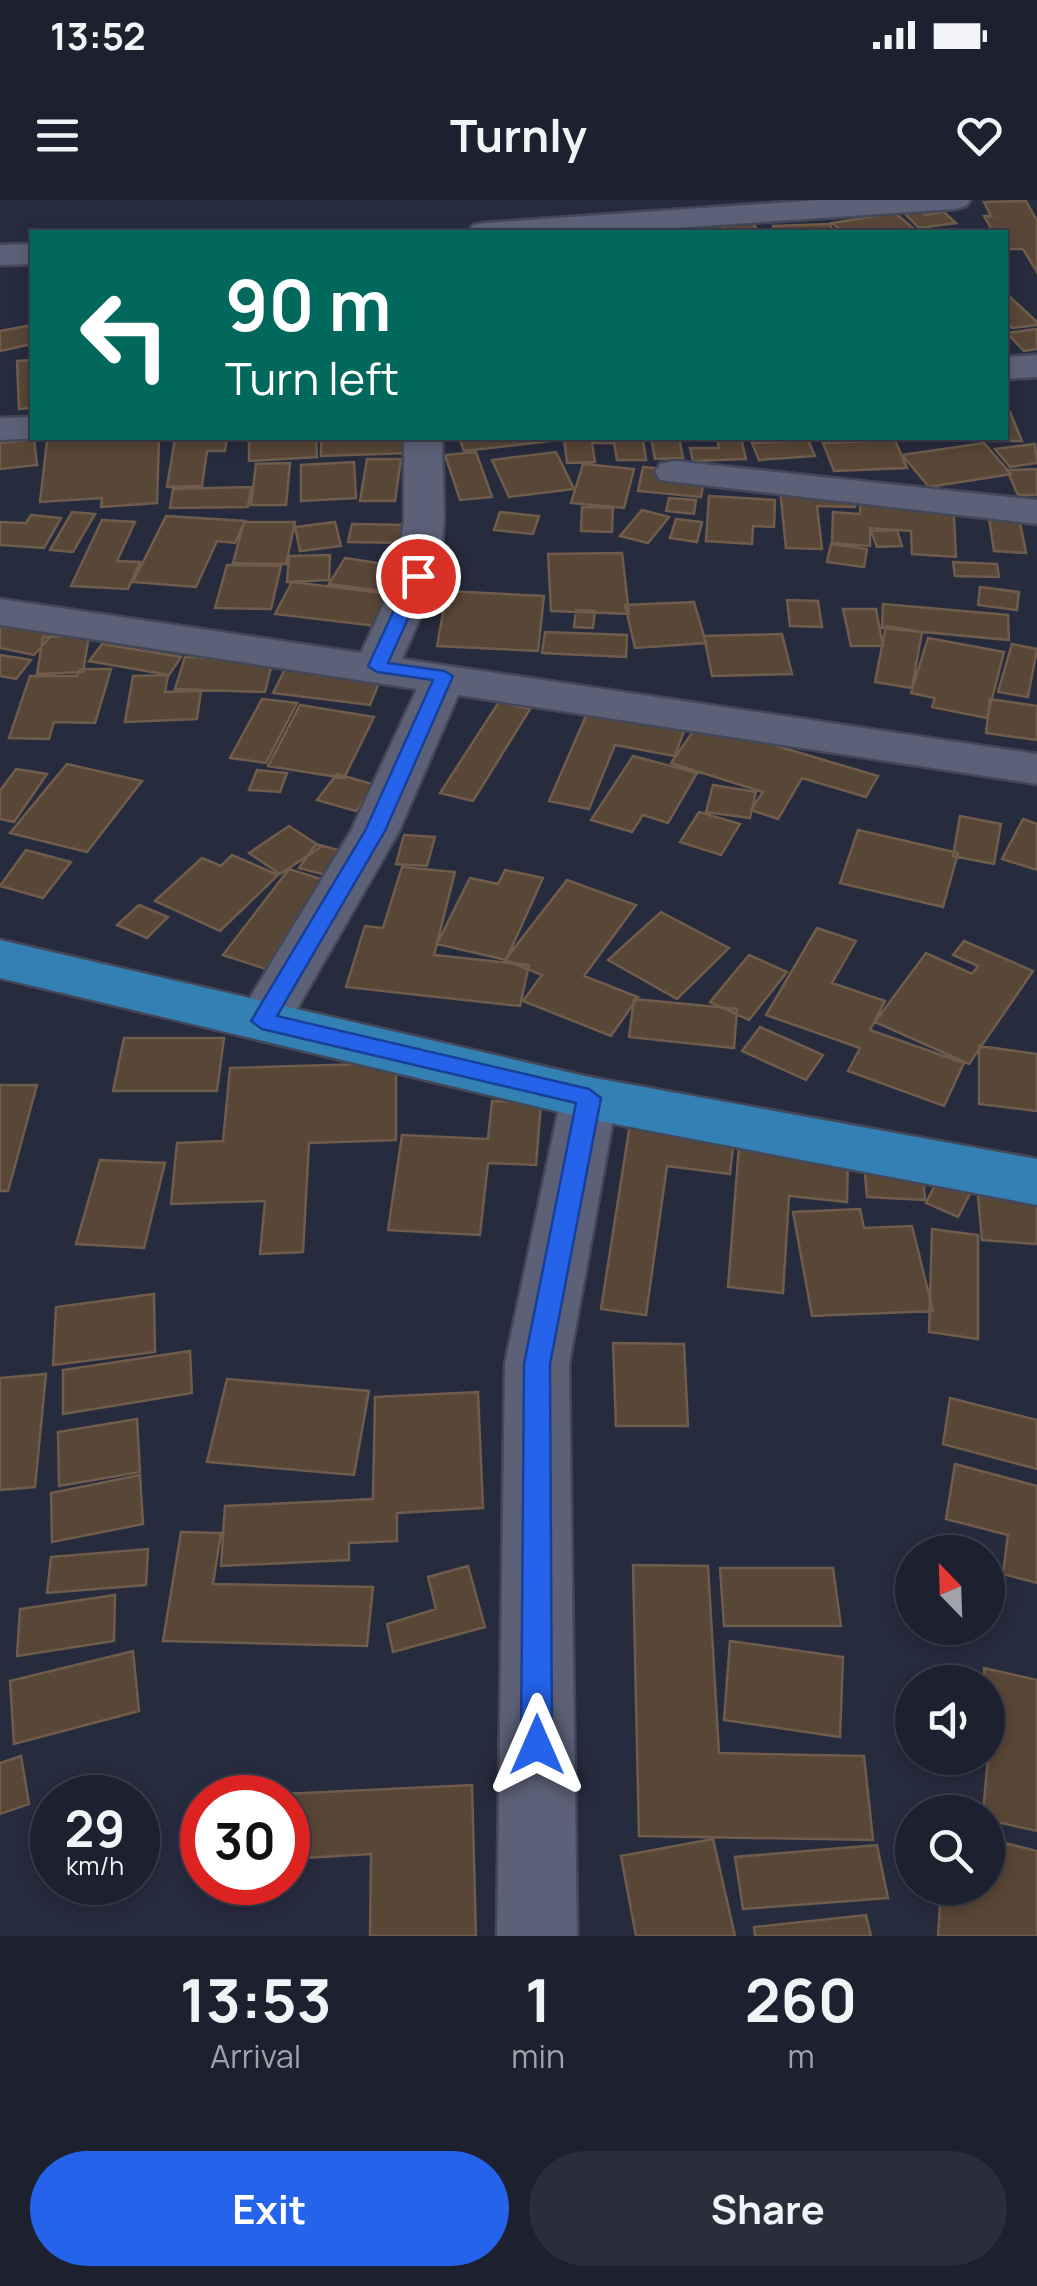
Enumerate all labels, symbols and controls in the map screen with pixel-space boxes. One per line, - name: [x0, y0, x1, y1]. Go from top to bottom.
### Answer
- text: 13:52: [50, 9, 146, 61]
- text: Turnly: [450, 104, 587, 166]
- icon: menu: [30, 108, 85, 163]
- icon: heart: [952, 108, 1007, 163]
- text: 90 m: [225, 256, 392, 352]
- icon: left: [60, 270, 190, 400]
- text: Turn left: [225, 347, 399, 409]
- pin: [376, 534, 461, 619]
- icon: arrive: [391, 549, 446, 604]
- north arrow: [895, 1535, 1005, 1645]
- map controls: [895, 1535, 1005, 1905]
- button: sound: [895, 1665, 1005, 1775]
- position arrow: [485, 1693, 589, 1797]
- speed limit sign: 30: [180, 1775, 310, 1905]
- text: 29: [65, 1794, 125, 1862]
- button: search: [895, 1795, 1005, 1905]
- text: km/h: [66, 1848, 124, 1883]
- text: 13:53: [180, 1958, 332, 2040]
- text: 1: [525, 1958, 551, 2040]
- text: 260: [745, 1958, 857, 2040]
- text: Arrival: [210, 2034, 301, 2078]
- text: min: [511, 2034, 565, 2078]
- text: m: [787, 2034, 815, 2078]
- button: Exit: [30, 2151, 509, 2266]
- button: Share: [529, 2151, 1007, 2266]

